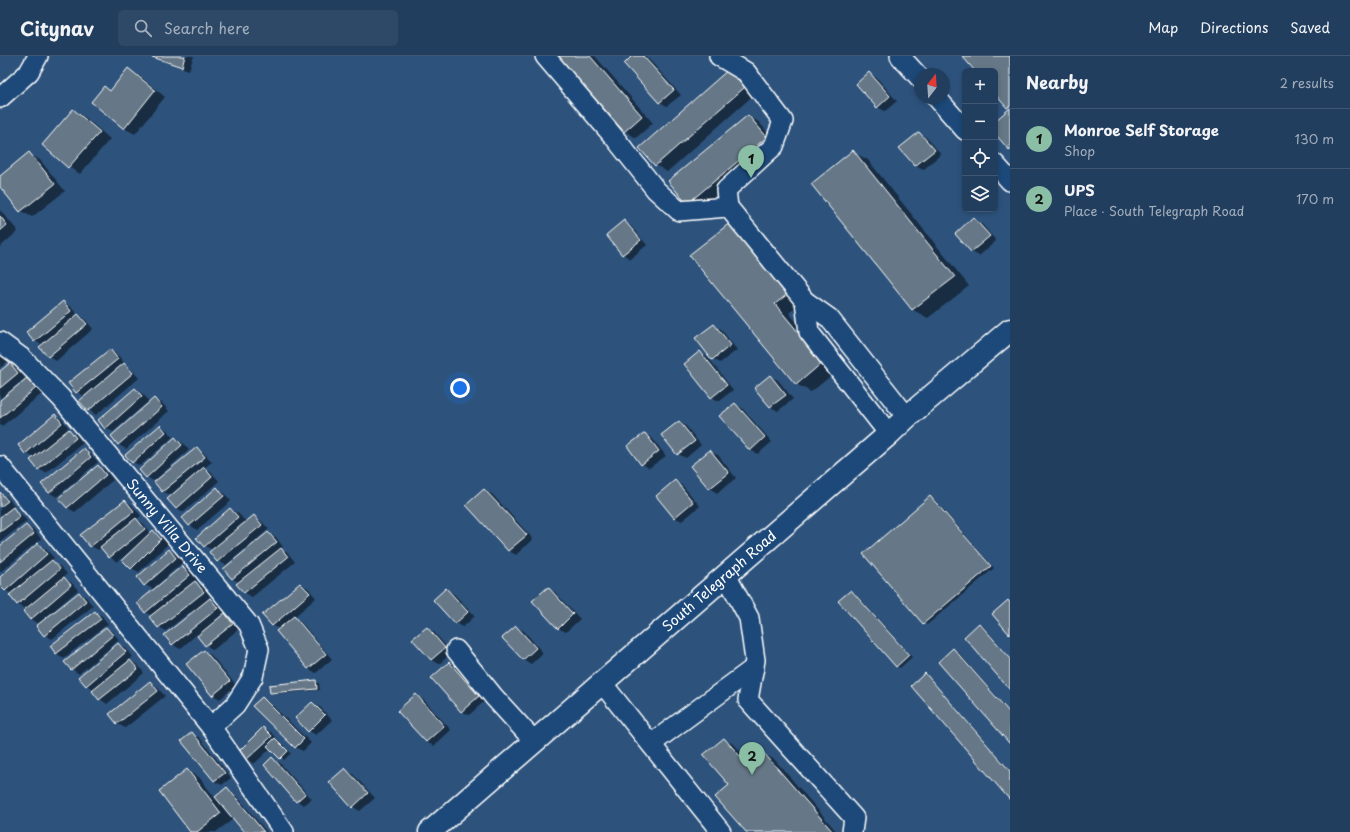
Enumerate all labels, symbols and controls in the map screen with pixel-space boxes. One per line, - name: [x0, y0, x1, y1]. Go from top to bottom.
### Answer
- search box: [118, 10, 398, 46]
- text: Citynav: [20, 14, 94, 42]
- text: Search here: [164, 16, 250, 39]
- icon: search: [132, 17, 154, 39]
- text: Map: [1148, 17, 1178, 38]
- text: Directions: [1200, 17, 1268, 38]
- text: Saved: [1290, 17, 1330, 38]
- north arrow: [914, 68, 950, 104]
- map controls: [962, 68, 998, 212]
- button: +: [962, 68, 998, 104]
- text: Nearby: [1026, 69, 1088, 95]
- text: 2 results: [1280, 73, 1334, 92]
- button: −: [962, 104, 998, 140]
- text: Monroe Self Storage: [1064, 118, 1219, 141]
- text: 1: [1036, 129, 1042, 148]
- text: 130 m: [1295, 129, 1334, 148]
- button: locate: [962, 140, 998, 176]
- text: Shop: [1064, 141, 1095, 160]
- pin: 1: [738, 145, 764, 178]
- button: layers: [962, 176, 998, 212]
- text: UPS: [1064, 178, 1095, 201]
- text: 2: [1034, 189, 1044, 208]
- text: 170 m: [1296, 189, 1334, 208]
- text: Place · South Telegraph Road: [1064, 201, 1244, 220]
- your location: [450, 378, 470, 398]
- street label: Sunny Villa Drive: [122, 474, 213, 577]
- street label: South Telegraph Road: [657, 525, 781, 636]
- pin: 2: [739, 742, 765, 775]

